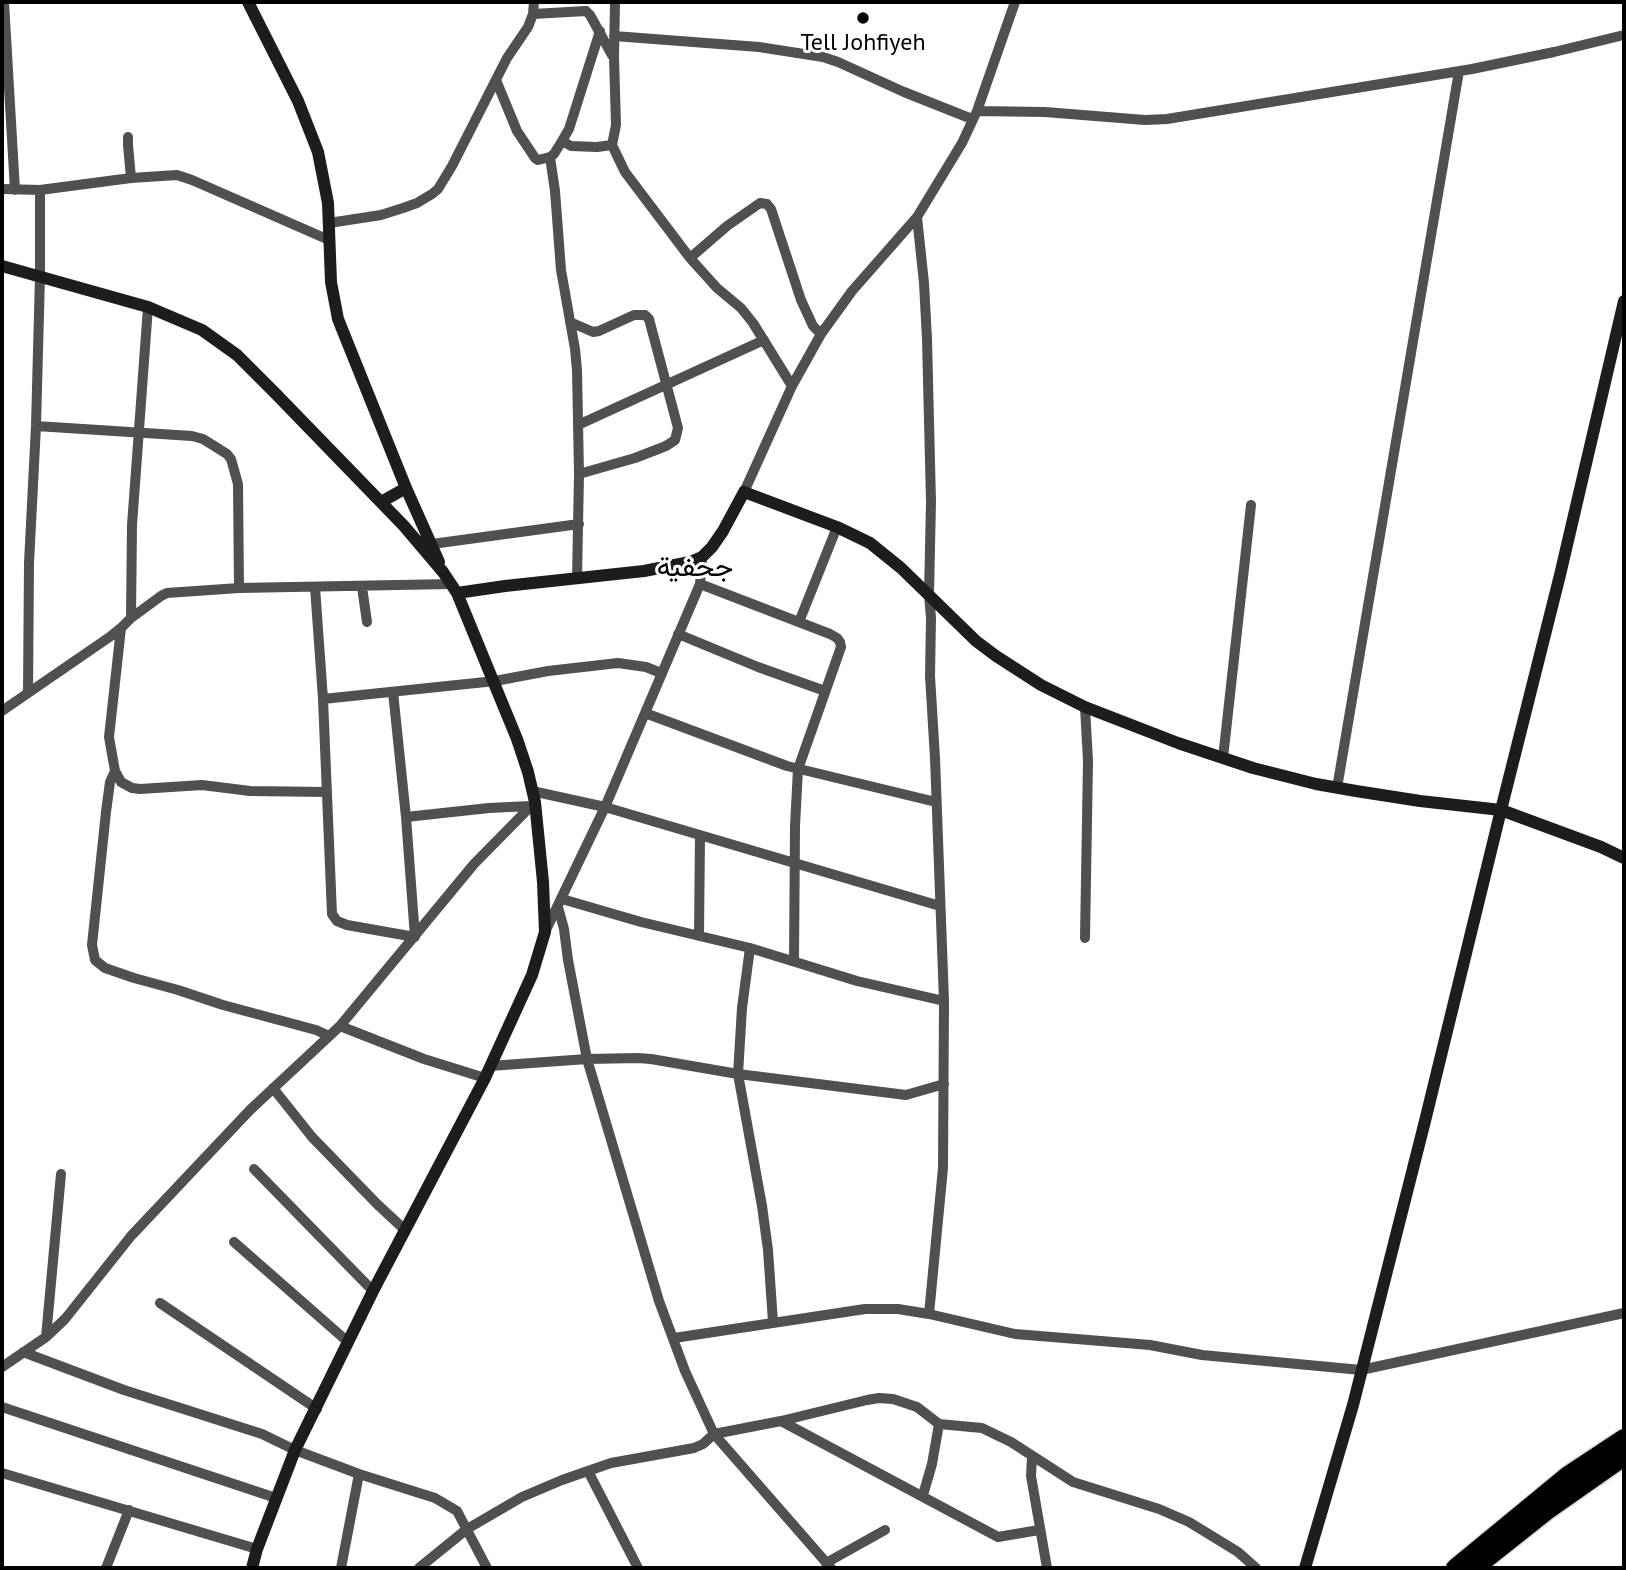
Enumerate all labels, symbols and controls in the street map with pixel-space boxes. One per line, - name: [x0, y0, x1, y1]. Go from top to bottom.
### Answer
- marker: Tell Johfiyeh: [855, 10, 871, 26]
- place label: Tell Johfiyeh: [800, 29, 926, 57]
- district label: جحفية: [657, 551, 733, 585]

